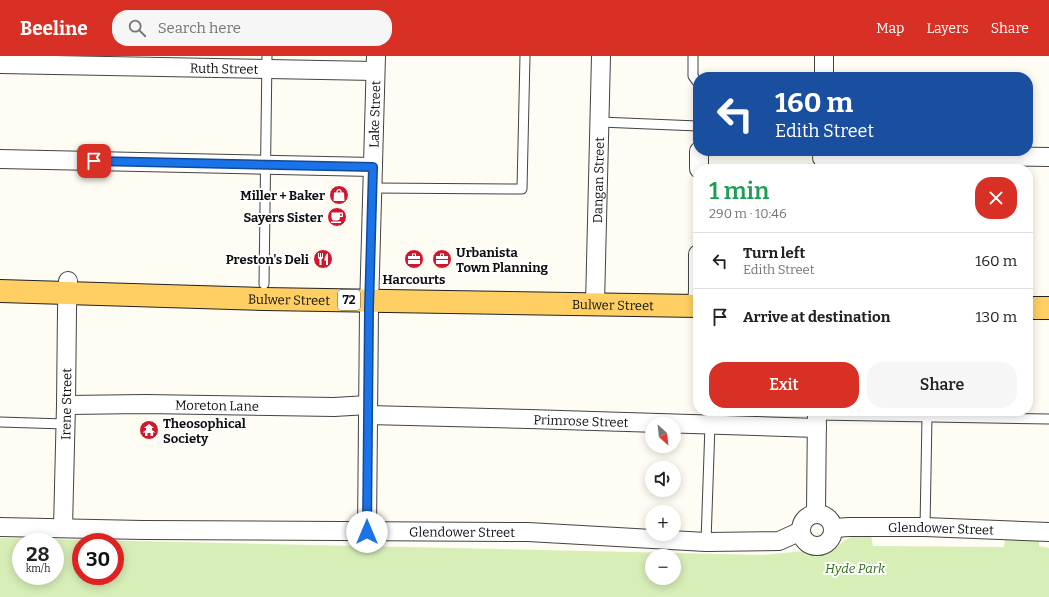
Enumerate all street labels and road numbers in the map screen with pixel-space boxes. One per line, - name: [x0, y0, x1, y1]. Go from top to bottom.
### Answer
- street label: Ruth Street: [190, 61, 259, 77]
- street label: Lake Street: [366, 80, 383, 148]
- street label: Dangan Street: [590, 136, 607, 223]
- road number: 72: [338, 290, 360, 310]
- street label: Bulwer Street: [248, 292, 330, 308]
- street label: Bulwer Street: [572, 297, 654, 313]
- street label: Irene Street: [58, 368, 74, 440]
- street label: Moreton Lane: [175, 397, 259, 414]
- street label: Primrose Street: [533, 412, 629, 430]
- street label: Glendower Street: [888, 520, 994, 538]
- street label: Glendower Street: [409, 524, 515, 540]

